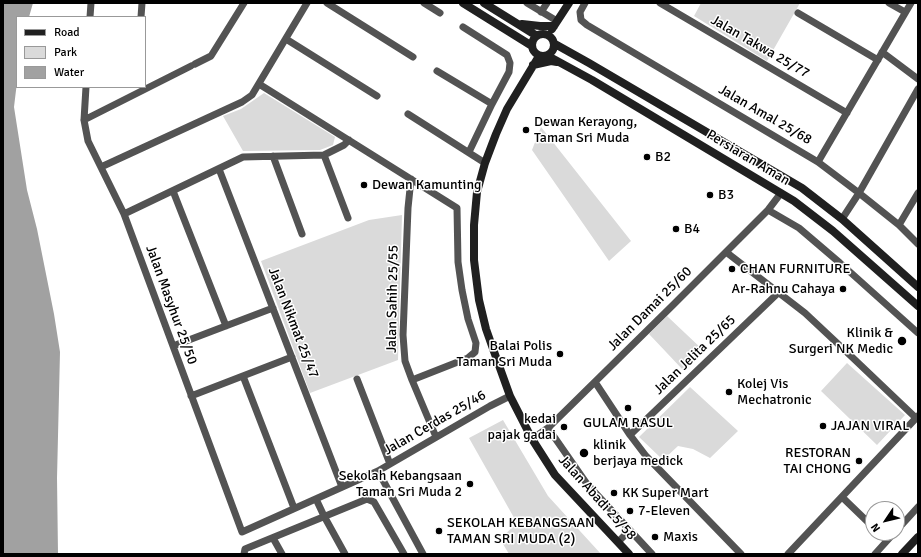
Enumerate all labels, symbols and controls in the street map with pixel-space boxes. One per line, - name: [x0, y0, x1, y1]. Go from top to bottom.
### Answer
- street label: Jalan Takwa 25/77: [708, 12, 812, 82]
- legend: [16, 16, 146, 88]
- text: Road: [54, 25, 80, 40]
- text: Park: [54, 45, 77, 60]
- text: Water: [54, 65, 84, 80]
- street label: Jalan Amal 25/68: [715, 81, 815, 149]
- place label: Dewan Kerayong, Taman Sri Muda: [534, 114, 637, 146]
- marker: Dewan Kerayong, Taman Sri Muda: [521, 125, 531, 135]
- street label: Persiaran Aman: [703, 127, 793, 189]
- place label: B2: [655, 149, 671, 165]
- marker: B2: [642, 152, 652, 162]
- place label: Dewan Kamunting: [372, 177, 481, 193]
- marker: Dewan Kamunting: [359, 180, 369, 190]
- place label: B3: [718, 187, 734, 203]
- marker: B3: [705, 190, 715, 200]
- place label: B4: [684, 221, 700, 237]
- marker: B4: [671, 224, 681, 234]
- street label: Jalan Masyhur 25/50: [142, 243, 200, 367]
- street label: Jalan Sahih 25/55: [384, 245, 402, 353]
- place label: CHAN FURNITURE: [740, 261, 850, 277]
- street label: Jalan Damai 25/60: [604, 263, 696, 355]
- marker: CHAN FURNITURE: [727, 264, 737, 274]
- street label: Jalan Nikmat 25/47: [264, 265, 322, 381]
- place label: Ar-Rahnu Cahaya: [732, 281, 835, 297]
- marker: Ar-Rahnu Cahaya: [838, 284, 848, 294]
- street label: Jalan Jelita 25/65: [651, 312, 739, 398]
- place label: Klinik & Surgeri NK Medic: [789, 325, 893, 358]
- marker: Klinik & Surgeri NK Medic: [896, 335, 908, 347]
- place label: Balai Polis Taman Sri Muda: [457, 338, 552, 370]
- marker: Balai Polis Taman Sri Muda: [555, 349, 565, 359]
- place label: Kolej Vis Mechatronic: [737, 376, 812, 408]
- street label: Jalan Cerdas 25/46: [381, 387, 489, 459]
- marker: Kolej Vis Mechatronic: [724, 387, 734, 397]
- marker: GULAM RASUL: [623, 403, 633, 413]
- place label: kedai pajak gadai: [488, 411, 556, 444]
- place label: GULAM RASUL: [583, 415, 673, 431]
- place label: JAJAN VIRAL: [831, 418, 909, 434]
- marker: JAJAN VIRAL: [818, 421, 828, 431]
- marker: kedai pajak gadai: [559, 422, 569, 432]
- place label: klinik berjaya medick: [593, 437, 683, 470]
- place label: RESTORAN TAI CHONG: [784, 445, 851, 478]
- marker: klinik berjaya medick: [578, 447, 590, 459]
- street label: Jalan Abadi 25/58: [555, 452, 639, 544]
- marker: RESTORAN TAI CHONG: [854, 456, 864, 466]
- place label: Sekolah Kebangsaan Taman Sri Muda 2: [339, 468, 462, 500]
- marker: Sekolah Kebangsaan Taman Sri Muda 2: [465, 479, 475, 489]
- place label: KK Super Mart: [622, 485, 709, 501]
- marker: KK Super Mart: [609, 488, 619, 498]
- north arrow: [865, 501, 905, 541]
- place label: 7-Eleven: [638, 503, 690, 519]
- marker: 7-Eleven: [625, 506, 635, 516]
- place label: SEKOLAH KEBANGSAAN TAMAN SRI MUDA (2): [447, 515, 595, 548]
- text: N: [868, 521, 883, 534]
- marker: SEKOLAH KEBANGSAAN TAMAN SRI MUDA (2): [434, 526, 444, 536]
- place label: Maxis: [663, 529, 698, 545]
- marker: Maxis: [650, 532, 660, 542]

